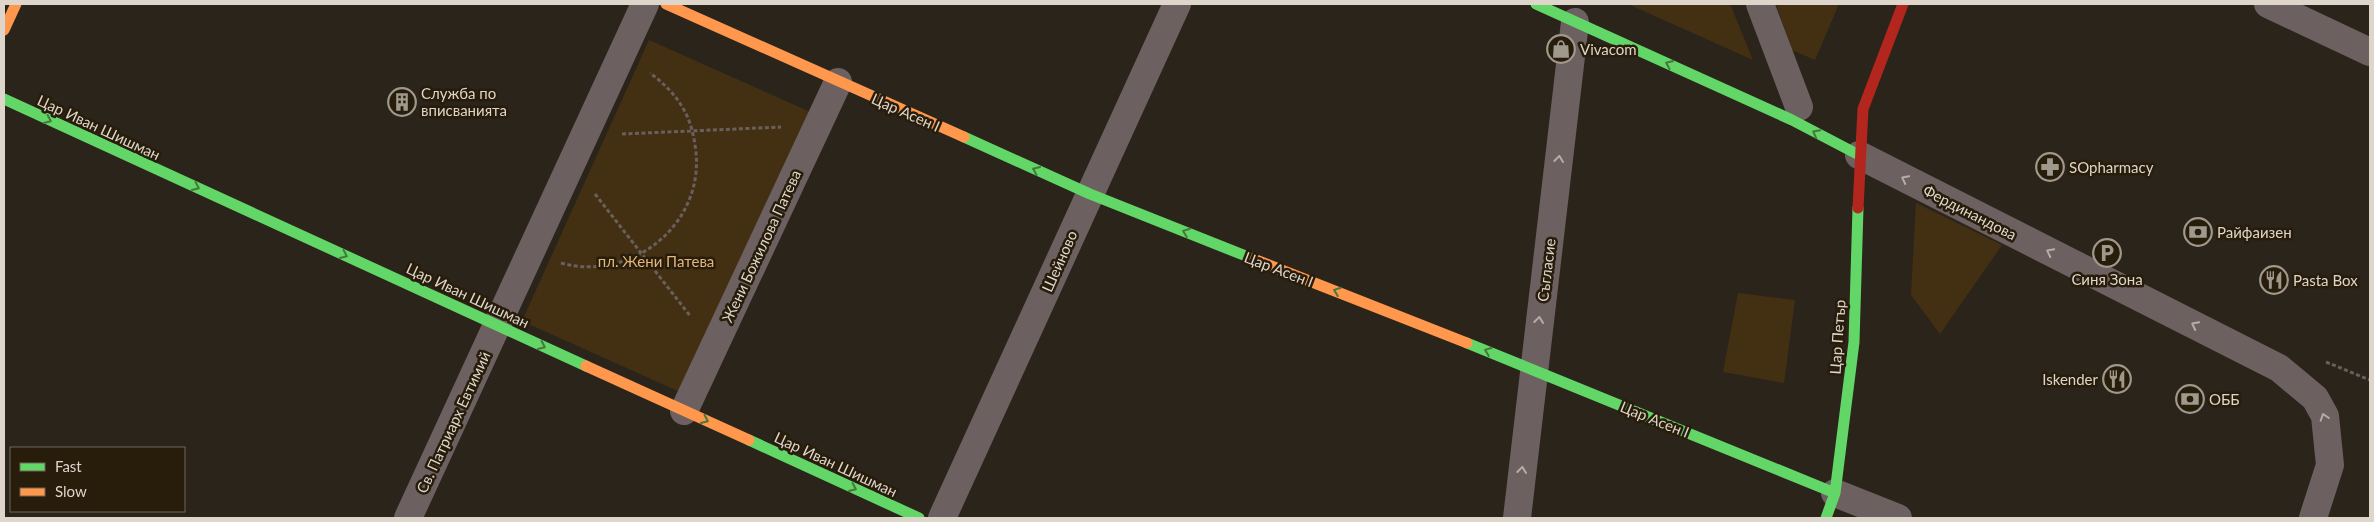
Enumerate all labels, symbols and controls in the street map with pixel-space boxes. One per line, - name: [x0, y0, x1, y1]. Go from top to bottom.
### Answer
- shop icon: Vivacom: [1546, 34, 1576, 64]
- place label: Vivacom: [1580, 40, 1637, 58]
- one-way arrow: [1665, 60, 1674, 71]
- place label: Служба по вписванията: [421, 84, 507, 119]
- building icon: Служба по вписванията: [387, 87, 417, 117]
- street label: Цар Асен I: [869, 89, 943, 135]
- street label: Цар Иван Шишман: [35, 91, 163, 163]
- one-way arrow: [43, 113, 52, 124]
- one-way arrow: [1812, 129, 1821, 139]
- pharmacy icon: SOpharmacy: [2035, 152, 2065, 182]
- one-way arrow: [1553, 155, 1564, 163]
- place label: SOpharmacy: [2069, 158, 2154, 176]
- one-way arrow: [1032, 166, 1041, 176]
- street label: Жени Божилова Патева: [718, 167, 804, 325]
- one-way arrow: [1901, 175, 1910, 185]
- one-way arrow: [191, 181, 200, 192]
- street label: Фердинандова: [1920, 181, 2020, 243]
- bank icon: Райфаизен: [2183, 217, 2213, 247]
- place label: Райфаизен: [2217, 223, 2292, 241]
- street label: Шейново: [1037, 227, 1081, 295]
- one-way arrow: [1182, 228, 1191, 238]
- street label: Съгласие: [1533, 237, 1559, 303]
- parking icon: Синя Зона: [2092, 238, 2122, 268]
- street label: Цар Асен I: [1242, 248, 1316, 290]
- one-way arrow: [2046, 248, 2055, 258]
- one-way arrow: [339, 249, 348, 259]
- park label: пл. Жени Патева: [598, 252, 714, 270]
- street label: Цар Иван Шишман: [404, 259, 532, 331]
- restaurant icon: Pasta Box: [2259, 265, 2289, 295]
- place label: Синя Зона: [2071, 270, 2143, 288]
- place label: Pasta Box: [2293, 271, 2358, 289]
- one-way arrow: [1333, 287, 1342, 298]
- street label: Цар Петър: [1825, 299, 1849, 375]
- one-way arrow: [1534, 316, 1544, 325]
- one-way arrow: [2191, 321, 2200, 331]
- one-way arrow: [537, 339, 546, 350]
- one-way arrow: [1484, 347, 1493, 357]
- street label: Св. Патриарх Евтимий: [412, 348, 494, 496]
- restaurant icon: Iskender: [2102, 364, 2132, 394]
- place label: Iskender: [2042, 370, 2099, 388]
- bank icon: ОББ: [2175, 384, 2205, 414]
- place label: ОББ: [2209, 390, 2240, 408]
- street label: Цар Асен I: [1618, 397, 1692, 441]
- one-way arrow: [2319, 413, 2329, 422]
- one-way arrow: [700, 414, 709, 425]
- street label: Цар Иван Шишман: [772, 428, 900, 500]
- legend: [10, 447, 185, 512]
- text: Fast: [55, 457, 82, 475]
- one-way arrow: [1516, 466, 1527, 474]
- text: Slow: [55, 482, 87, 500]
- one-way arrow: [848, 482, 857, 492]

